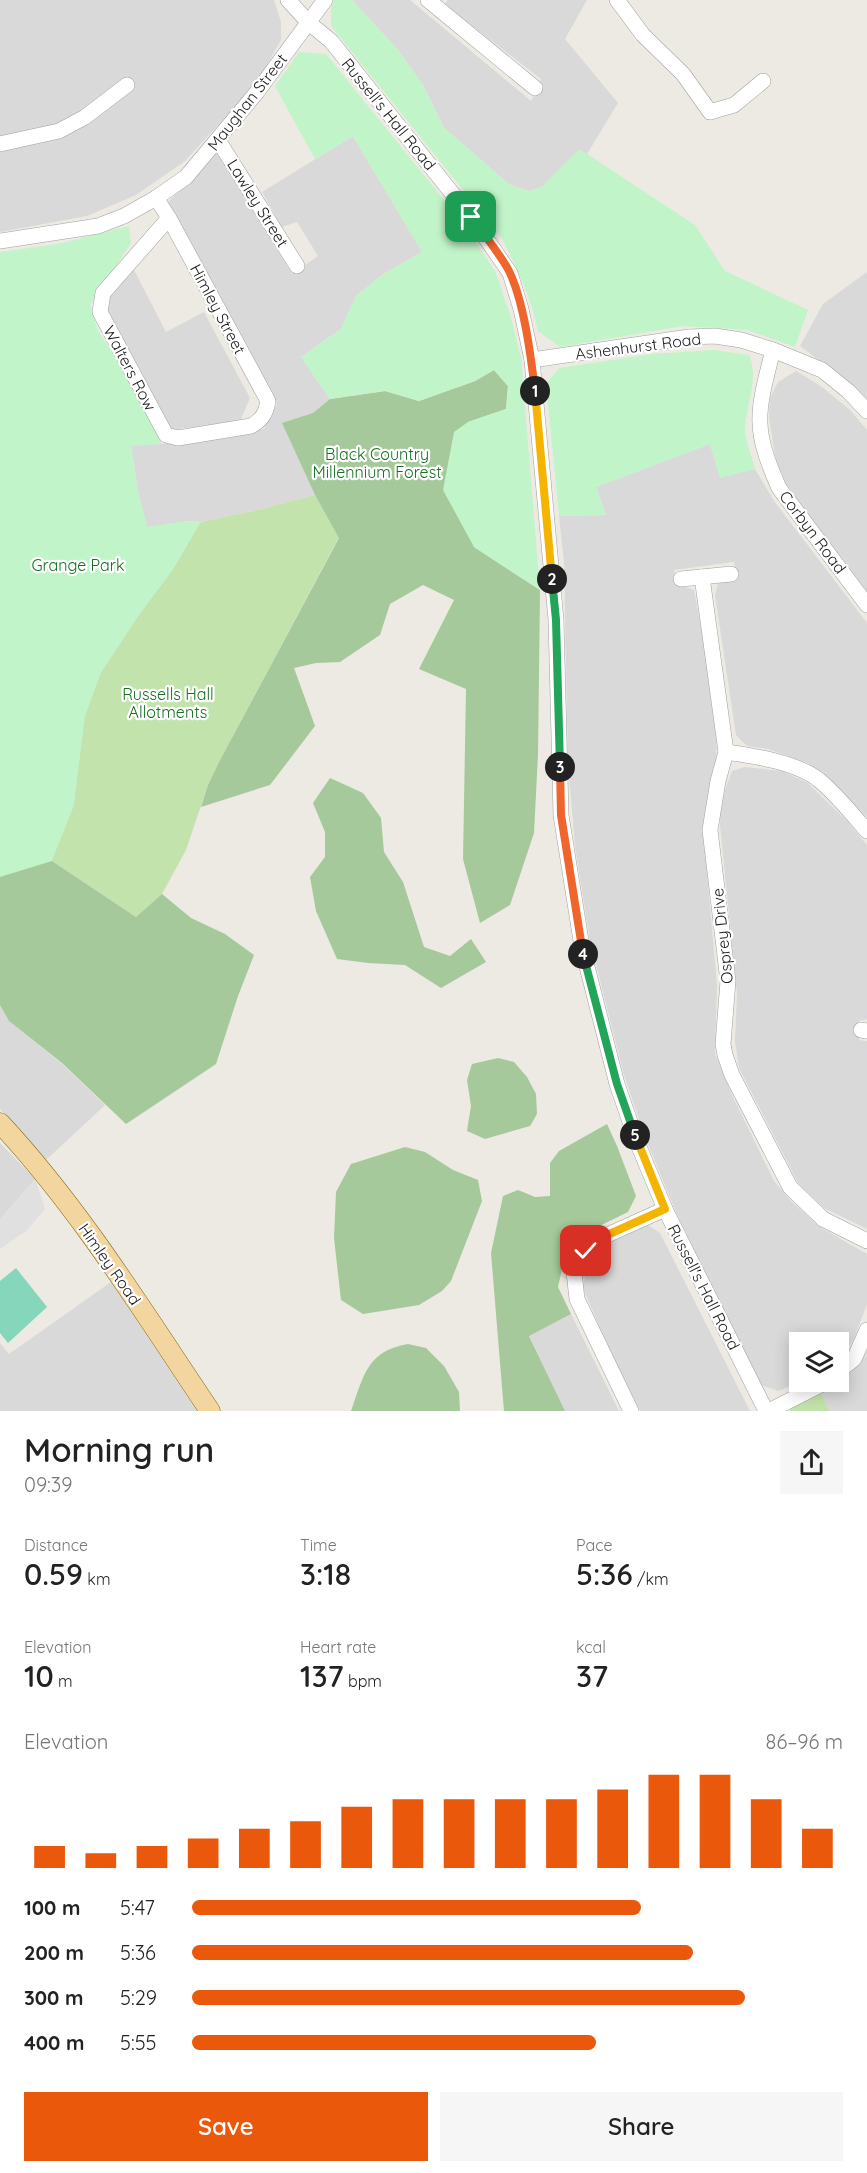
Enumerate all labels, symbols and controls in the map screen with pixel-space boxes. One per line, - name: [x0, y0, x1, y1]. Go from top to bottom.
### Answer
- street label: Maughan Street: [203, 49, 291, 155]
- street label: Russell's Hall Road: [338, 54, 440, 174]
- street label: Lawley Street: [223, 155, 293, 251]
- pin: [445, 191, 496, 242]
- icon: arrive: [454, 200, 487, 233]
- street label: Himley Street: [186, 261, 250, 357]
- street label: Walters Row: [99, 322, 161, 414]
- street label: Ashenhurst Road: [574, 328, 702, 364]
- pin: 1: [520, 376, 550, 406]
- text: 1: [532, 381, 538, 401]
- park label: Black Country Millennium Forest: [312, 444, 442, 482]
- street label: Corbyn Road: [775, 487, 851, 577]
- park label: Grange Park: [32, 555, 124, 575]
- pin: 2: [537, 564, 567, 594]
- text: 2: [547, 569, 557, 589]
- park label: Russells Hall Allotments: [122, 684, 214, 722]
- pin: 3: [545, 752, 575, 782]
- text: 3: [556, 757, 564, 777]
- street label: Osprey Drive: [707, 887, 737, 985]
- pin: 4: [568, 939, 598, 969]
- text: 4: [578, 944, 588, 964]
- pin: 5: [620, 1120, 650, 1150]
- text: 5: [630, 1125, 640, 1145]
- street label: Himley Road: [75, 1219, 145, 1309]
- street label: Russell's Hall Road: [664, 1221, 744, 1353]
- pin: [560, 1225, 611, 1276]
- icon: check: [569, 1234, 602, 1267]
- map controls: [789, 1332, 849, 1392]
- button: layers: [789, 1332, 849, 1392]
- text: Morning run: [24, 1429, 214, 1470]
- button: share: [780, 1431, 843, 1494]
- text: 09:39: [24, 1472, 72, 1497]
- text: Distance: [24, 1535, 88, 1555]
- text: Time: [300, 1535, 337, 1555]
- text: Pace: [576, 1535, 612, 1555]
- text: 0.59: [24, 1555, 83, 1593]
- text: 3:18: [300, 1555, 351, 1593]
- text: 5:36: [576, 1555, 633, 1593]
- text: km: [83, 1569, 110, 1589]
- text: /km: [633, 1569, 669, 1589]
- text: Elevation: [24, 1637, 91, 1657]
- text: Heart rate: [300, 1637, 376, 1657]
- text: kcal: [576, 1637, 606, 1657]
- text: 10: [24, 1657, 54, 1695]
- text: 137: [300, 1657, 344, 1695]
- text: 37: [576, 1657, 608, 1695]
- text: m: [54, 1671, 73, 1691]
- text: bpm: [344, 1671, 382, 1691]
- text: Elevation: [24, 1729, 108, 1754]
- text: 86–96 m: [766, 1729, 843, 1754]
- text: 100 m: [24, 1895, 80, 1920]
- text: 5:47: [120, 1895, 155, 1920]
- text: 200 m: [24, 1940, 84, 1965]
- text: 5:36: [120, 1940, 156, 1965]
- text: 300 m: [24, 1985, 83, 2010]
- text: 5:29: [120, 1985, 157, 2010]
- text: 400 m: [24, 2030, 84, 2055]
- text: 5:55: [120, 2030, 156, 2055]
- button: Save: [24, 2092, 428, 2161]
- button: Share: [440, 2092, 843, 2161]

